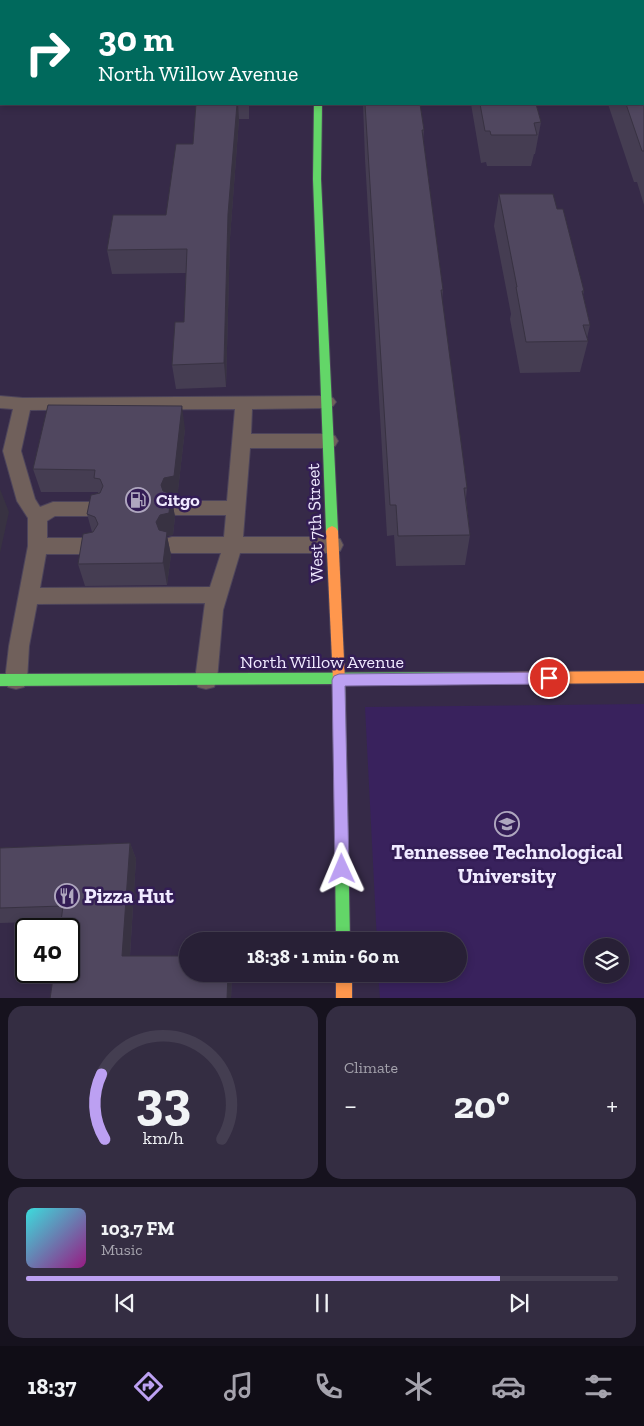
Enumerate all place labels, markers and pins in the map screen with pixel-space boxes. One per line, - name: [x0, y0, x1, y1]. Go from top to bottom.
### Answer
- fuel station icon: Citgo: [125, 487, 151, 513]
- place label: Citgo: [156, 489, 200, 511]
- pin: [528, 657, 570, 699]
- school or university icon: Tennessee Technological University: [494, 811, 520, 837]
- place label: Tennessee Technological University: [391, 839, 623, 888]
- restaurant icon: Pizza Hut: [54, 883, 80, 909]
- place label: Pizza Hut: [84, 883, 174, 908]

